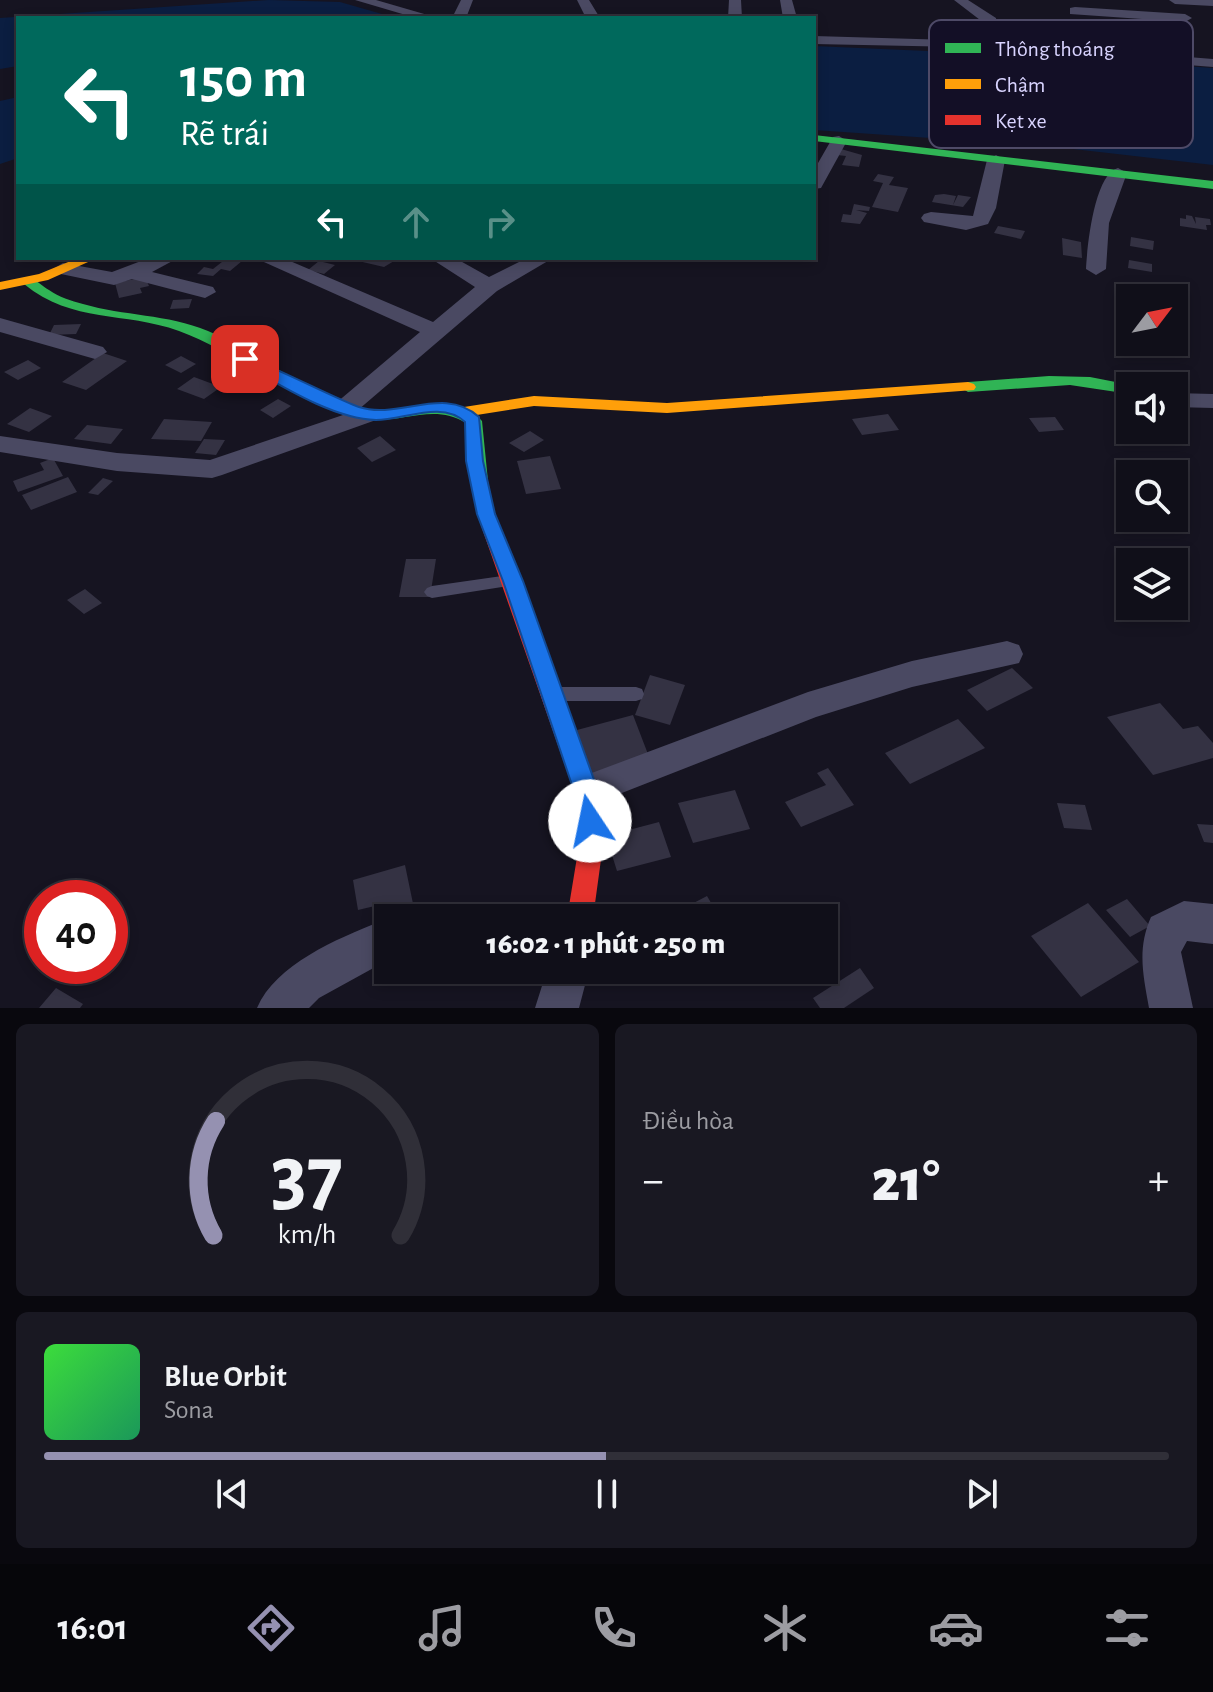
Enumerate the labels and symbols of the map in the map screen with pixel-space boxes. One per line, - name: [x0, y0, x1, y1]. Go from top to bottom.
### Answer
- legend: [929, 20, 1193, 148]
- text: Thông thoáng: [995, 38, 1115, 60]
- text: Chậm: [995, 74, 1045, 96]
- text: Kẹt xe: [995, 110, 1047, 132]
- north arrow: [1116, 284, 1188, 356]
- pin: [211, 325, 279, 393]
- position arrow: [548, 779, 632, 863]
- speed limit sign: 40: [24, 880, 128, 984]

